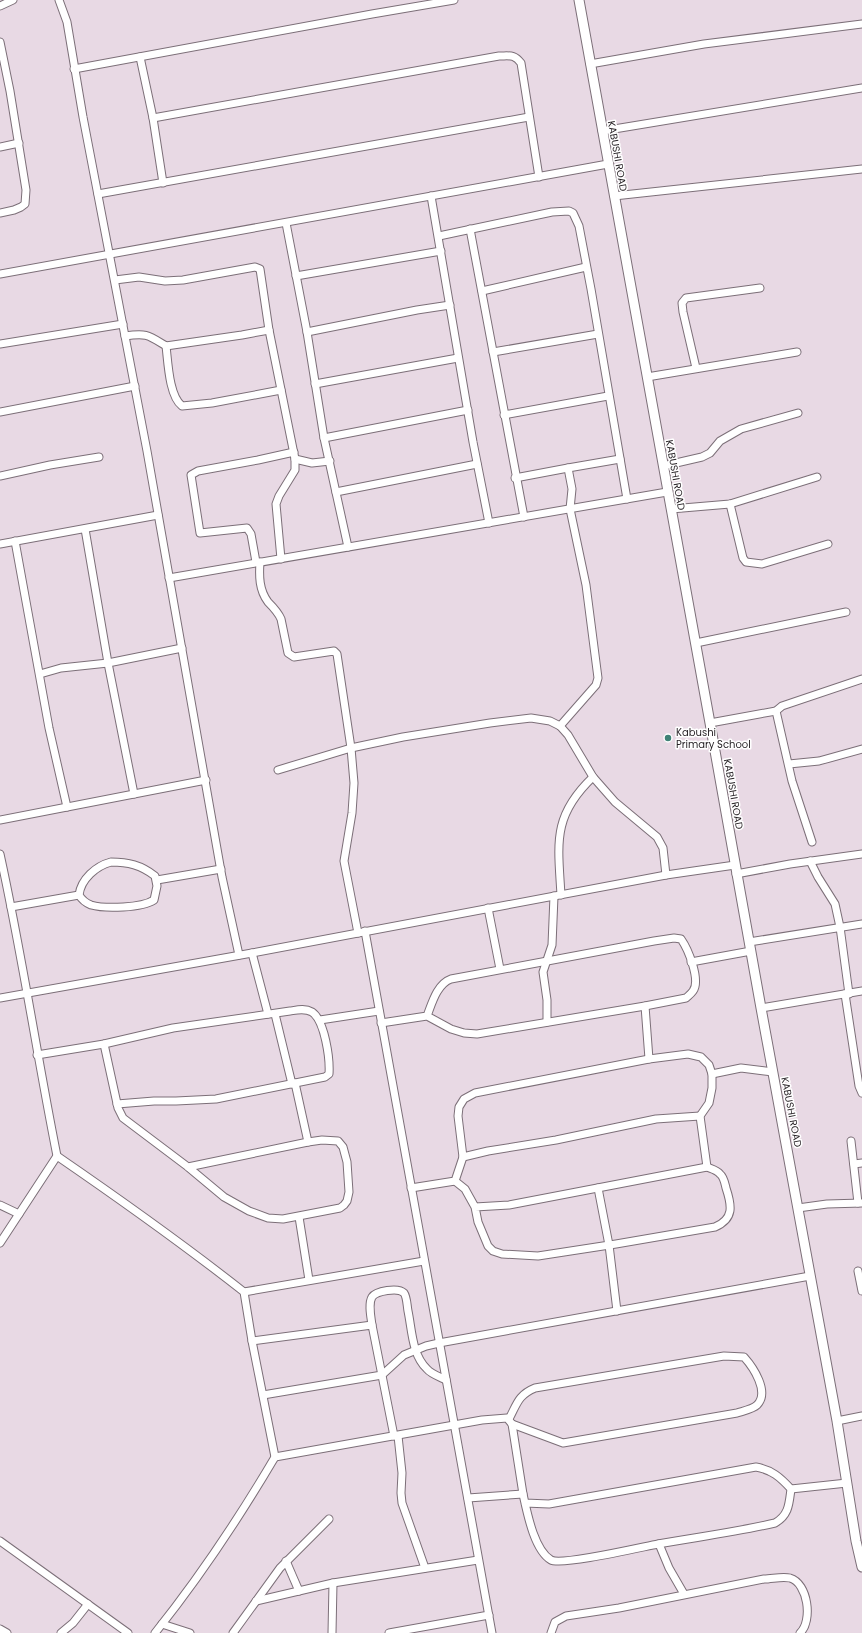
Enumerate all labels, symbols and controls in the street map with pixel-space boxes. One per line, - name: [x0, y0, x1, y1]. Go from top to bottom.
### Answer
- street label: KABUSHI ROAD: [604, 120, 631, 192]
- street label: KABUSHI ROAD: [662, 439, 689, 511]
- place label: Kabushi Primary School: [676, 725, 751, 752]
- marker: Kabushi Primary School: [663, 733, 673, 743]
- street label: KABUSHI ROAD: [720, 758, 747, 830]
- street label: KABUSHI ROAD: [777, 1076, 806, 1149]

